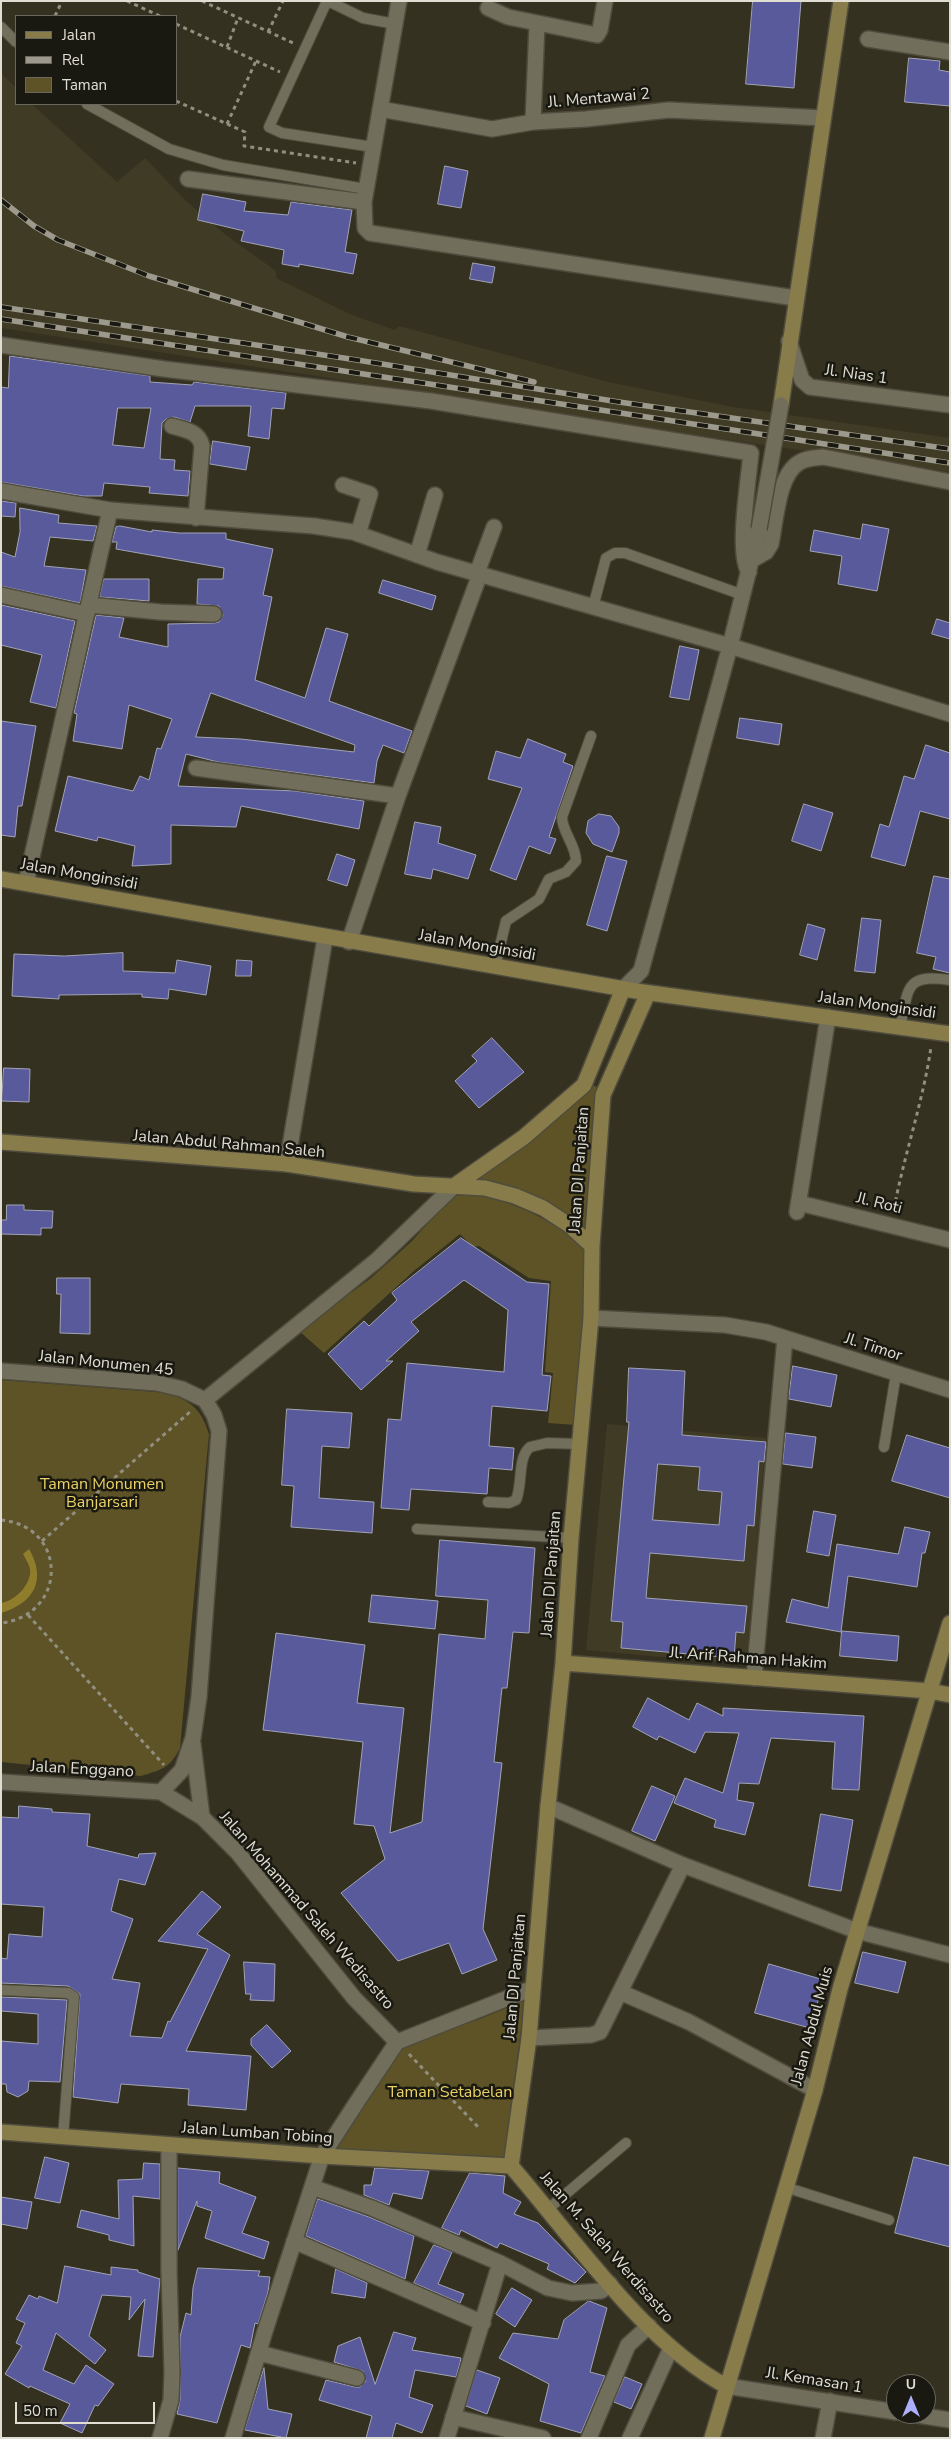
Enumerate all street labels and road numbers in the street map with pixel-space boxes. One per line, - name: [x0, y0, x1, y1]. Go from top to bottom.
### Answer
- street label: Jl. Mentawai 2: [547, 85, 651, 113]
- street label: Jl. Nias 1: [823, 361, 889, 389]
- street label: Jalan Monginsidi: [19, 855, 139, 895]
- street label: Jalan Monginsidi: [417, 926, 537, 966]
- street label: Jalan Monginsidi: [817, 988, 937, 1024]
- street label: Jalan DI Panjaitan: [566, 1106, 594, 1234]
- street label: Jalan Abdul Rahman Saleh: [132, 1127, 326, 1163]
- street label: Jl. Roti: [854, 1189, 904, 1219]
- street label: Jl. Timor: [842, 1330, 904, 1366]
- street label: Jalan Monumen 45: [38, 1347, 174, 1381]
- street label: Jalan DI Panjaitan: [538, 1510, 566, 1638]
- street label: Jl. Arif Rahman Hakim: [668, 1644, 828, 1674]
- street label: Jalan Enggano: [30, 1758, 134, 1782]
- street label: Jalan Mohammad Saleh Wedisastro: [215, 1808, 397, 2014]
- street label: Jalan DI Panjaitan: [501, 1913, 531, 2041]
- street label: Jalan Abdul Muis: [788, 1964, 838, 2088]
- street label: Jalan Lumban Tobing: [181, 2119, 333, 2149]
- street label: Jalan M. Saleh Werdisastro: [535, 2169, 677, 2327]
- street label: Jl. Kemasan 1: [764, 2364, 864, 2398]

